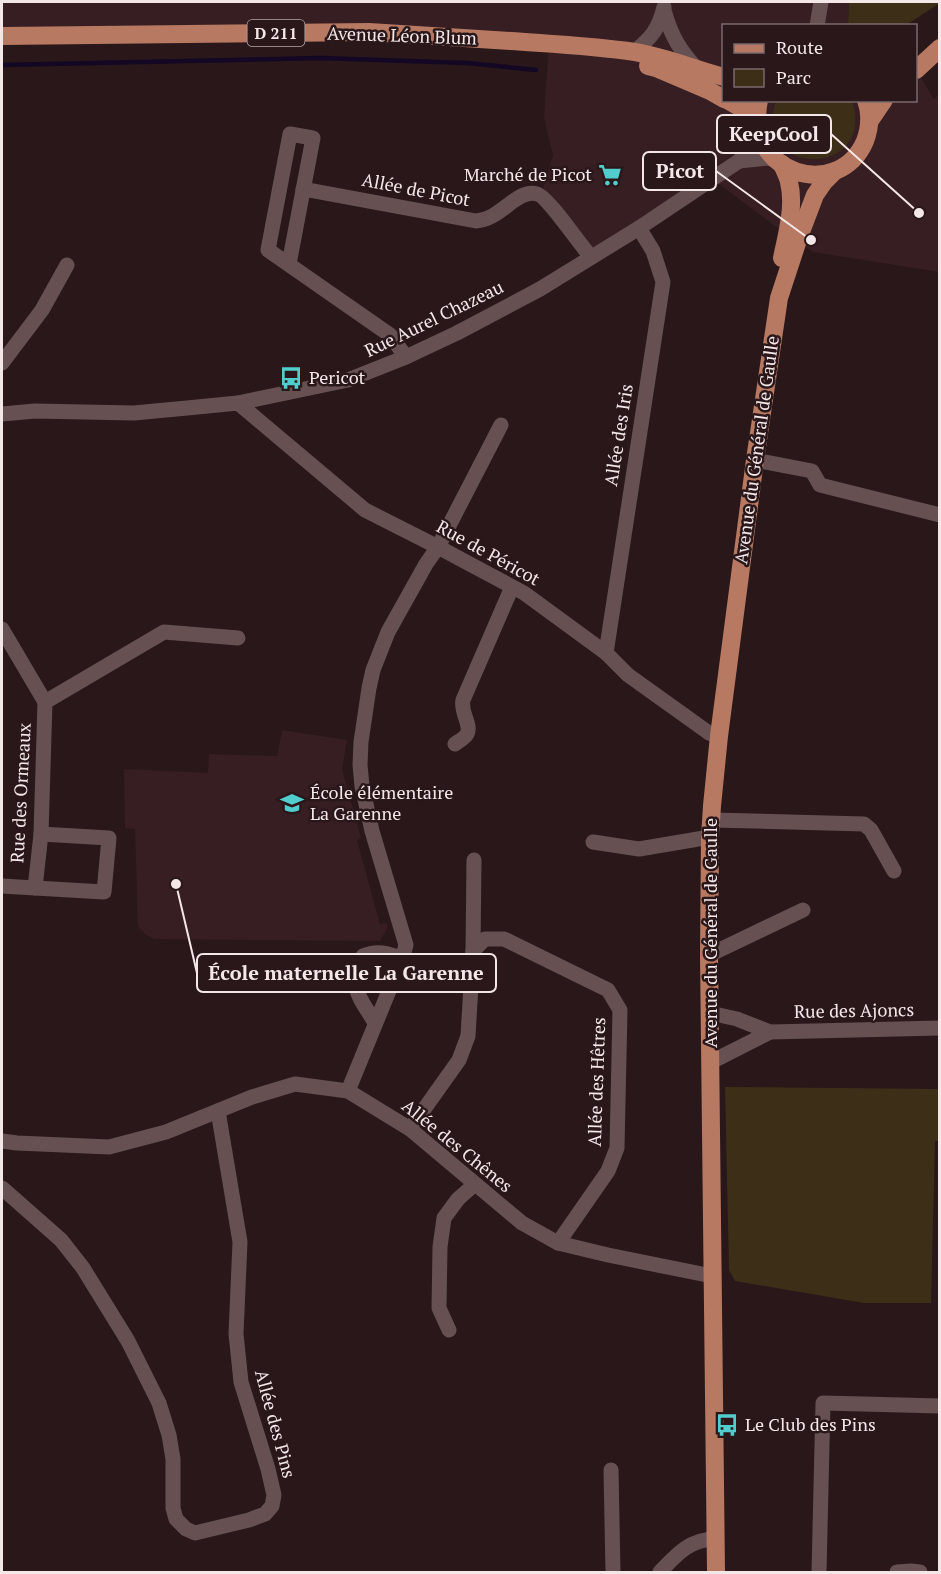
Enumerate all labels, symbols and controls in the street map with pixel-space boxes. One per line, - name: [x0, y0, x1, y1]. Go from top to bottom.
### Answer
- road number: D 211: [248, 20, 304, 46]
- street label: Avenue Léon Blum: [327, 20, 478, 50]
- legend: [722, 24, 917, 102]
- text: Route: [776, 35, 823, 59]
- text: Parc: [776, 65, 811, 89]
- callout: KeepCool: [717, 115, 831, 153]
- text: KeepCool: [729, 120, 819, 147]
- callout: Picot: [643, 152, 716, 190]
- text: Picot: [656, 157, 704, 184]
- place label: Marché de Picot: [464, 162, 592, 186]
- supermarket icon: Marché de Picot: [597, 162, 623, 188]
- street label: Allée de Picot: [360, 167, 473, 211]
- street label: Rue Aurel Chazeau: [360, 274, 507, 362]
- street label: Avenue du Général de Gaulle: [728, 334, 784, 565]
- bus stop icon: Pericot: [278, 365, 304, 391]
- place label: Pericot: [309, 365, 365, 389]
- street label: Allée des Iris: [598, 382, 638, 488]
- street label: Rue de Péricot: [432, 514, 545, 591]
- street label: Rue des Ormeaux: [4, 722, 36, 863]
- place label: École élémentaire La Garenne: [310, 780, 453, 825]
- school or university icon: École élémentaire La Garenne: [279, 790, 305, 816]
- street label: Avenue du Général de Gaulle: [698, 818, 722, 1048]
- callout: École maternelle La Garenne: [197, 954, 496, 992]
- text: École maternelle La Garenne: [208, 959, 484, 986]
- street label: Rue des Ajoncs: [794, 997, 914, 1023]
- street label: Allée des Hêtres: [582, 1017, 610, 1147]
- street label: Allée des Chênes: [397, 1093, 518, 1197]
- street label: Allée des Pins: [250, 1367, 302, 1481]
- bus stop icon: Le Club des Pins: [714, 1412, 740, 1438]
- place label: Le Club des Pins: [745, 1412, 876, 1436]

